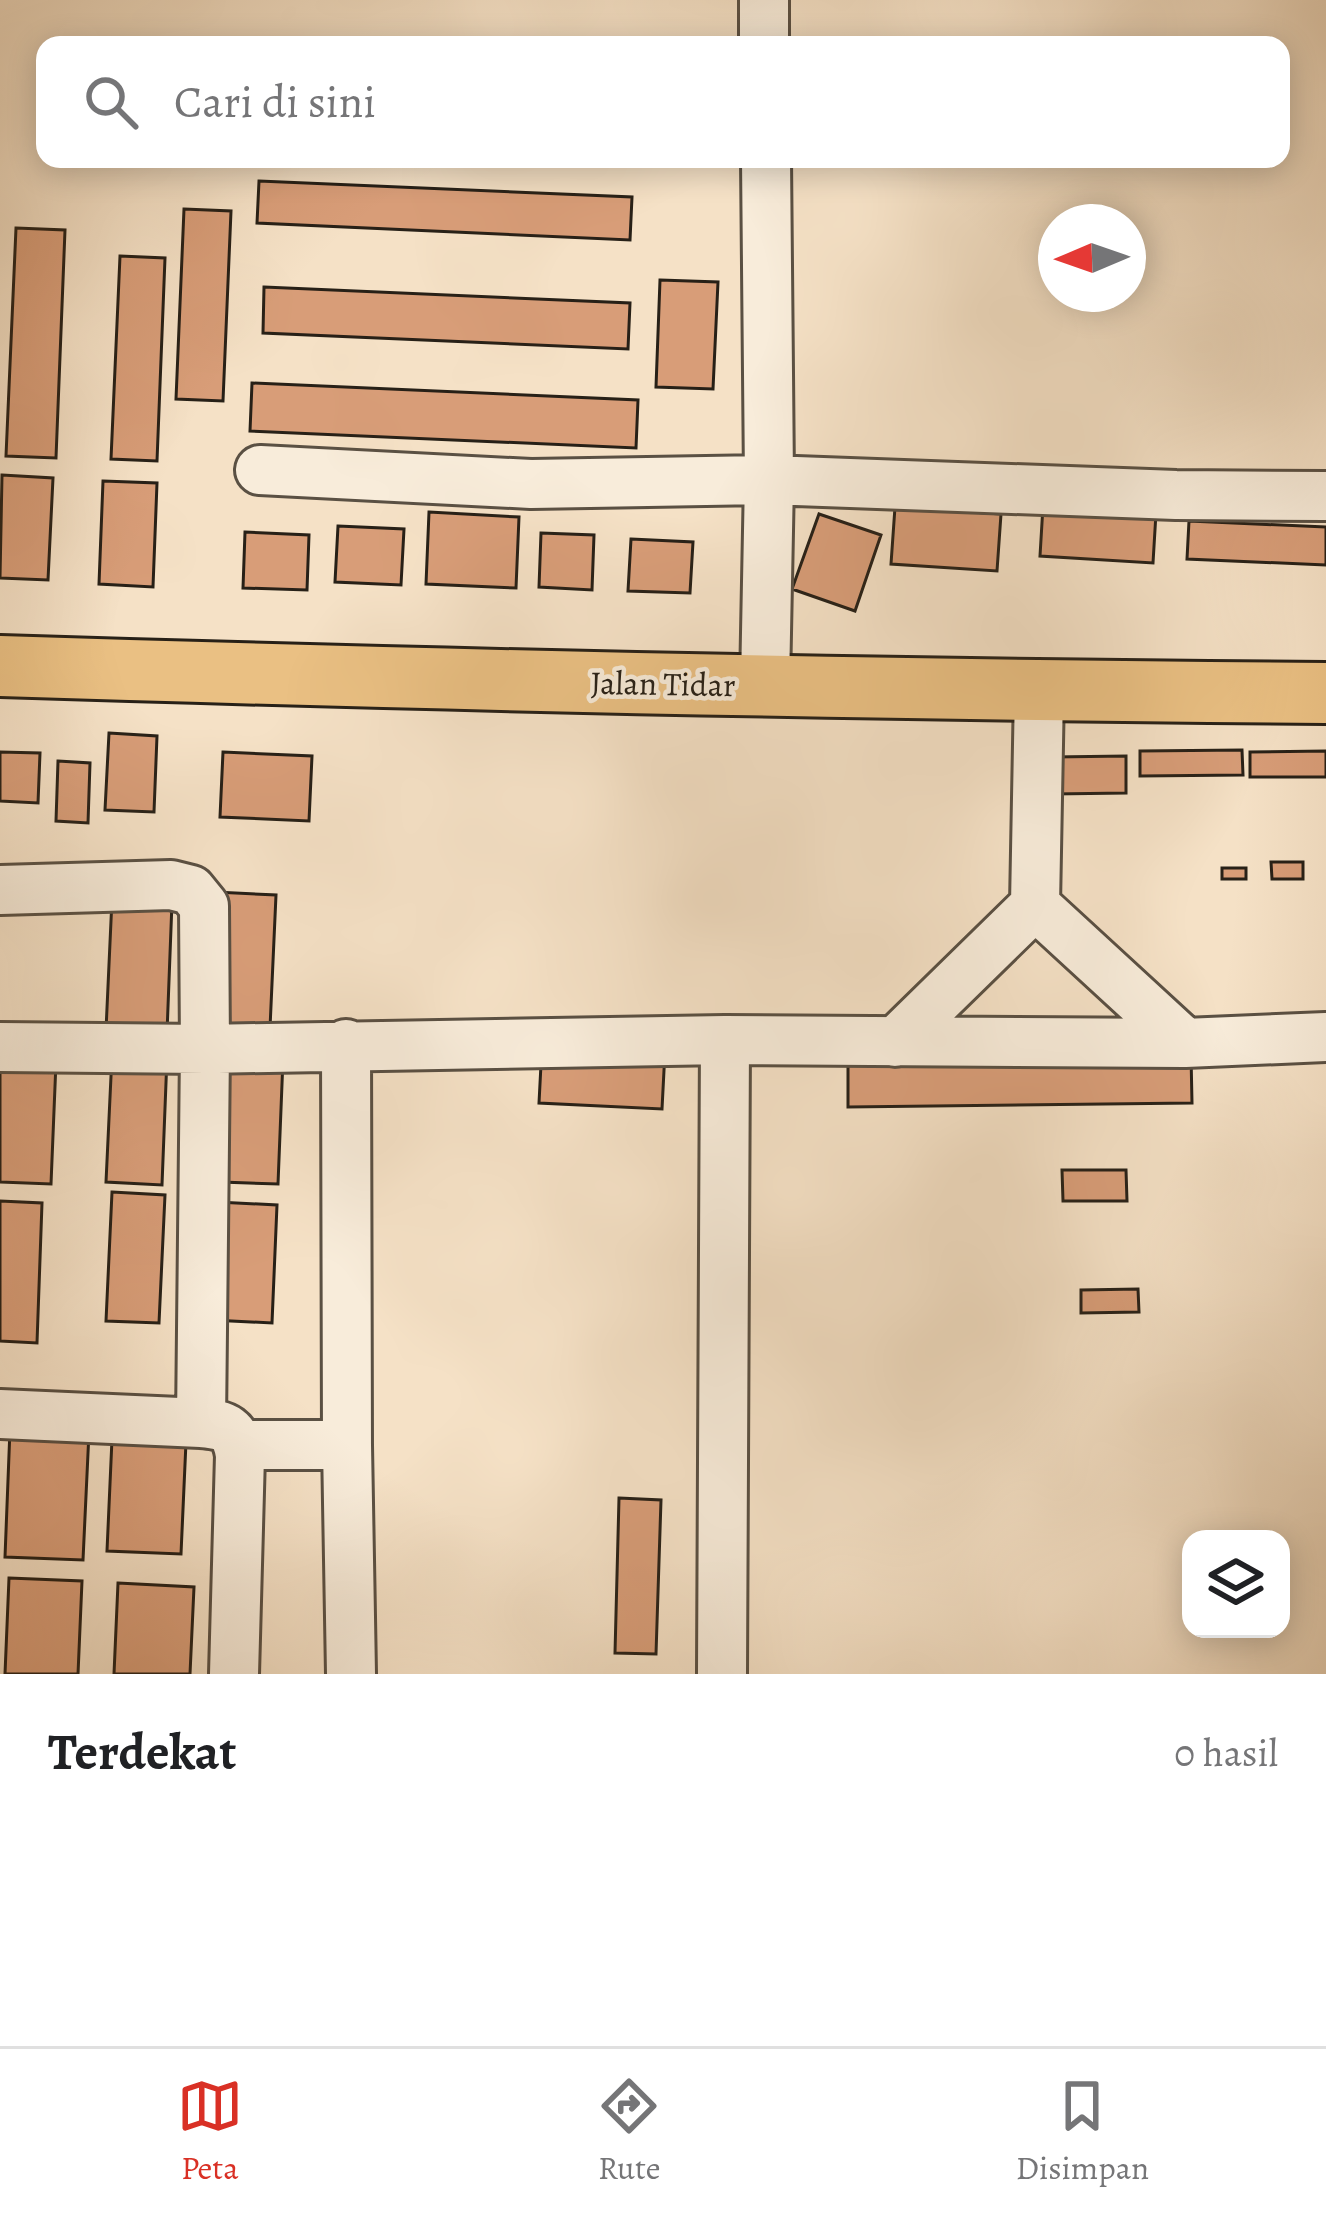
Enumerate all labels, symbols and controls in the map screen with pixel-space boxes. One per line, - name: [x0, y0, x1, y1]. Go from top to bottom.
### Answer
- search box: [36, 36, 1290, 168]
- icon: search: [78, 69, 144, 135]
- text: Cari di sini: [174, 71, 376, 133]
- north arrow: [1038, 204, 1146, 312]
- street label: Jalan Tidar: [590, 660, 736, 707]
- map controls: [1182, 1530, 1290, 1638]
- button: layers: [1182, 1530, 1290, 1638]
- text: Terdekat: [48, 1717, 236, 1787]
- text: 0 hasil: [1174, 1726, 1278, 1779]
- tab: Peta: [177, 2073, 243, 2190]
- tab: Rute: [596, 2073, 662, 2190]
- tab: Disimpan: [1016, 2073, 1149, 2190]

